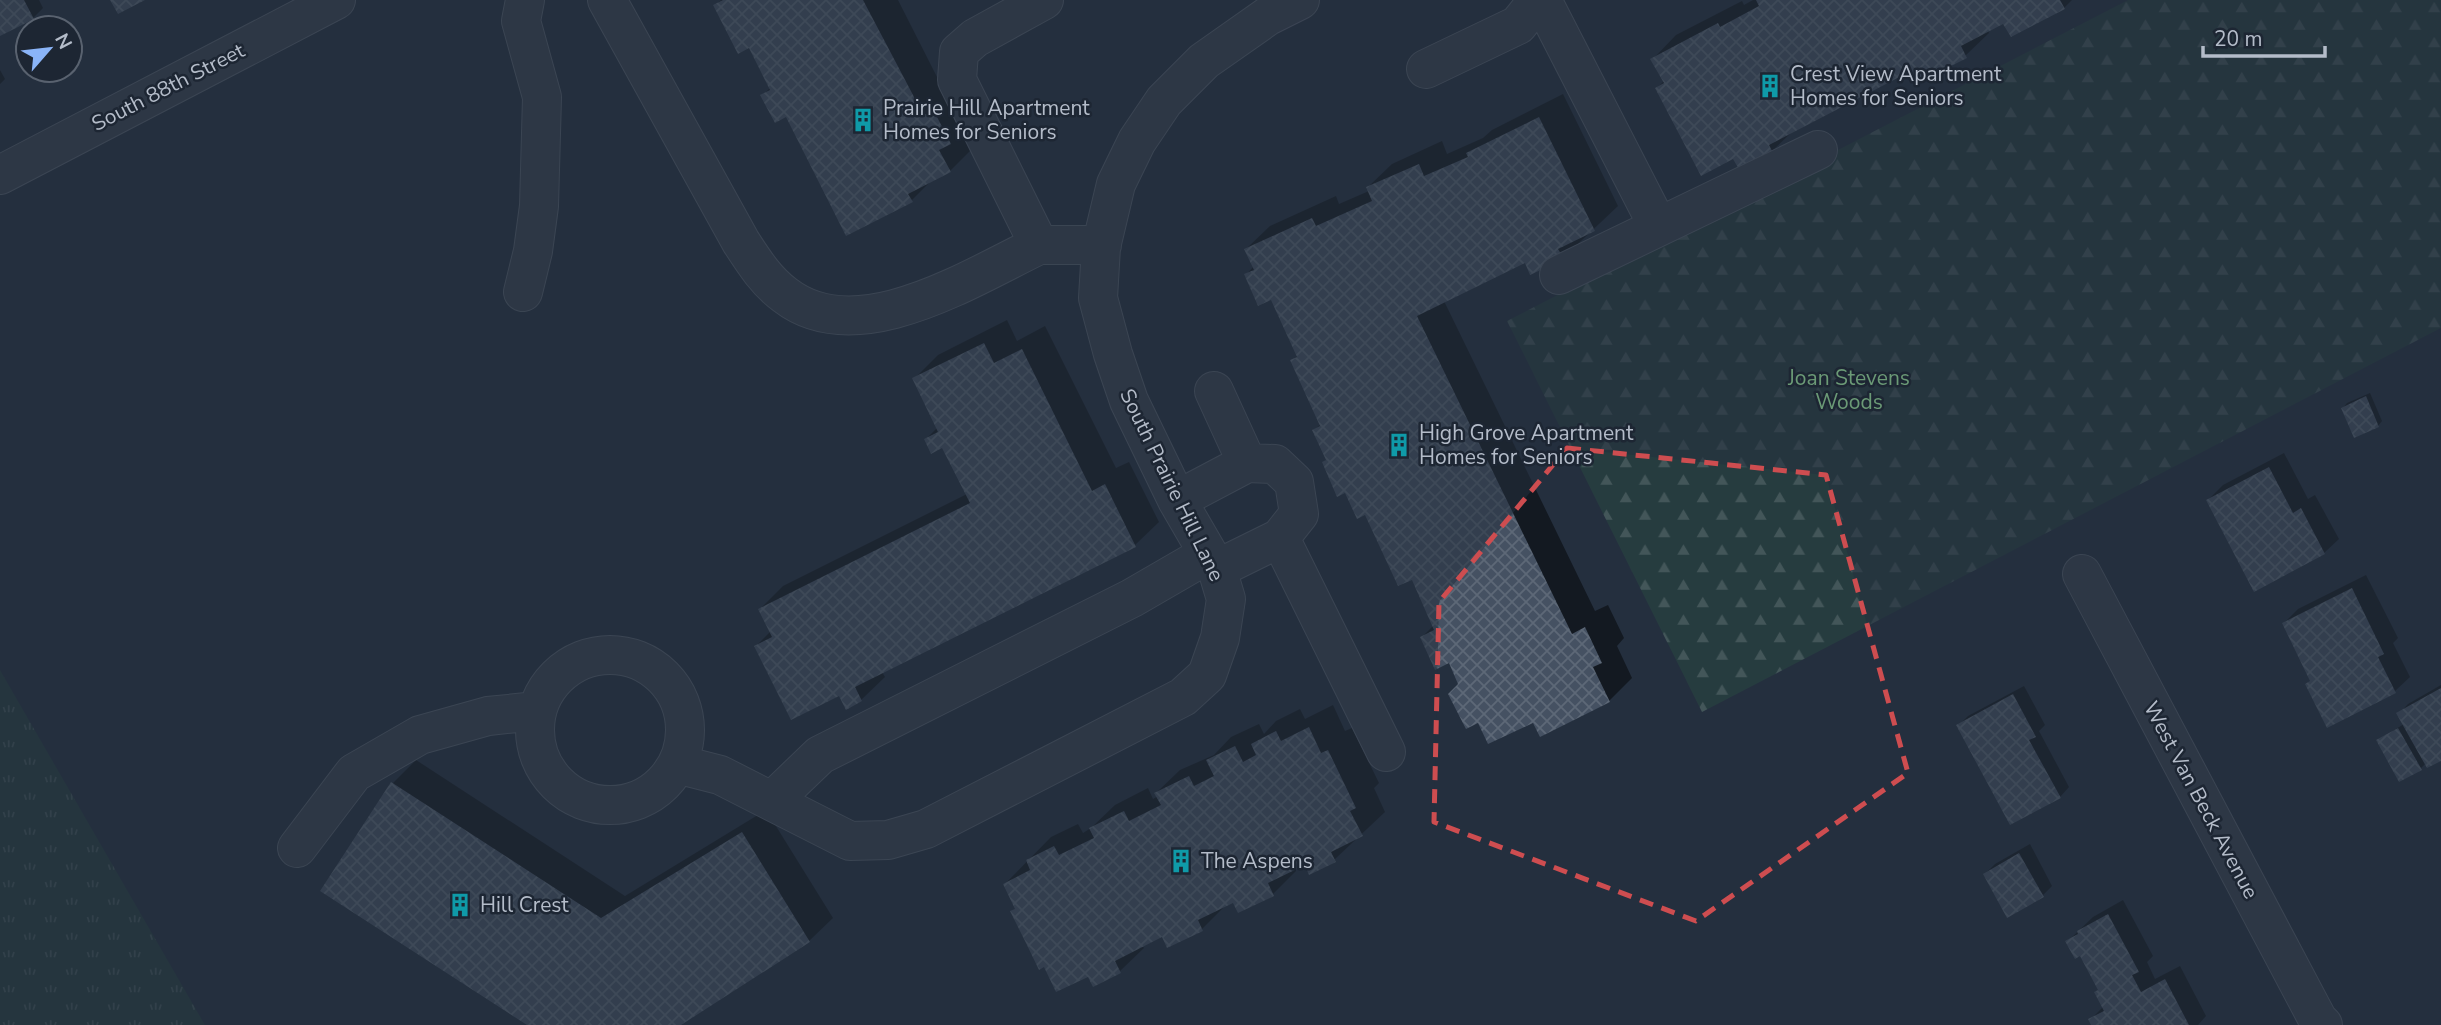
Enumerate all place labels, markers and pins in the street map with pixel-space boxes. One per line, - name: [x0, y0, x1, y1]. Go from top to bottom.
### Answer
- place label: Crest View Apartment Homes for Seniors: [1790, 60, 2002, 112]
- building icon: Crest View Apartment Homes for Seniors: [1756, 72, 1784, 100]
- place label: Prairie Hill Apartment Homes for Seniors: [883, 94, 1090, 146]
- building icon: Prairie Hill Apartment Homes for Seniors: [849, 106, 877, 134]
- place label: High Grove Apartment Homes for Seniors: [1419, 419, 1634, 471]
- building icon: High Grove Apartment Homes for Seniors: [1385, 431, 1413, 459]
- building icon: The Aspens: [1167, 847, 1195, 875]
- place label: The Aspens: [1201, 847, 1313, 875]
- building icon: Hill Crest: [446, 891, 474, 919]
- place label: Hill Crest: [480, 891, 569, 919]

